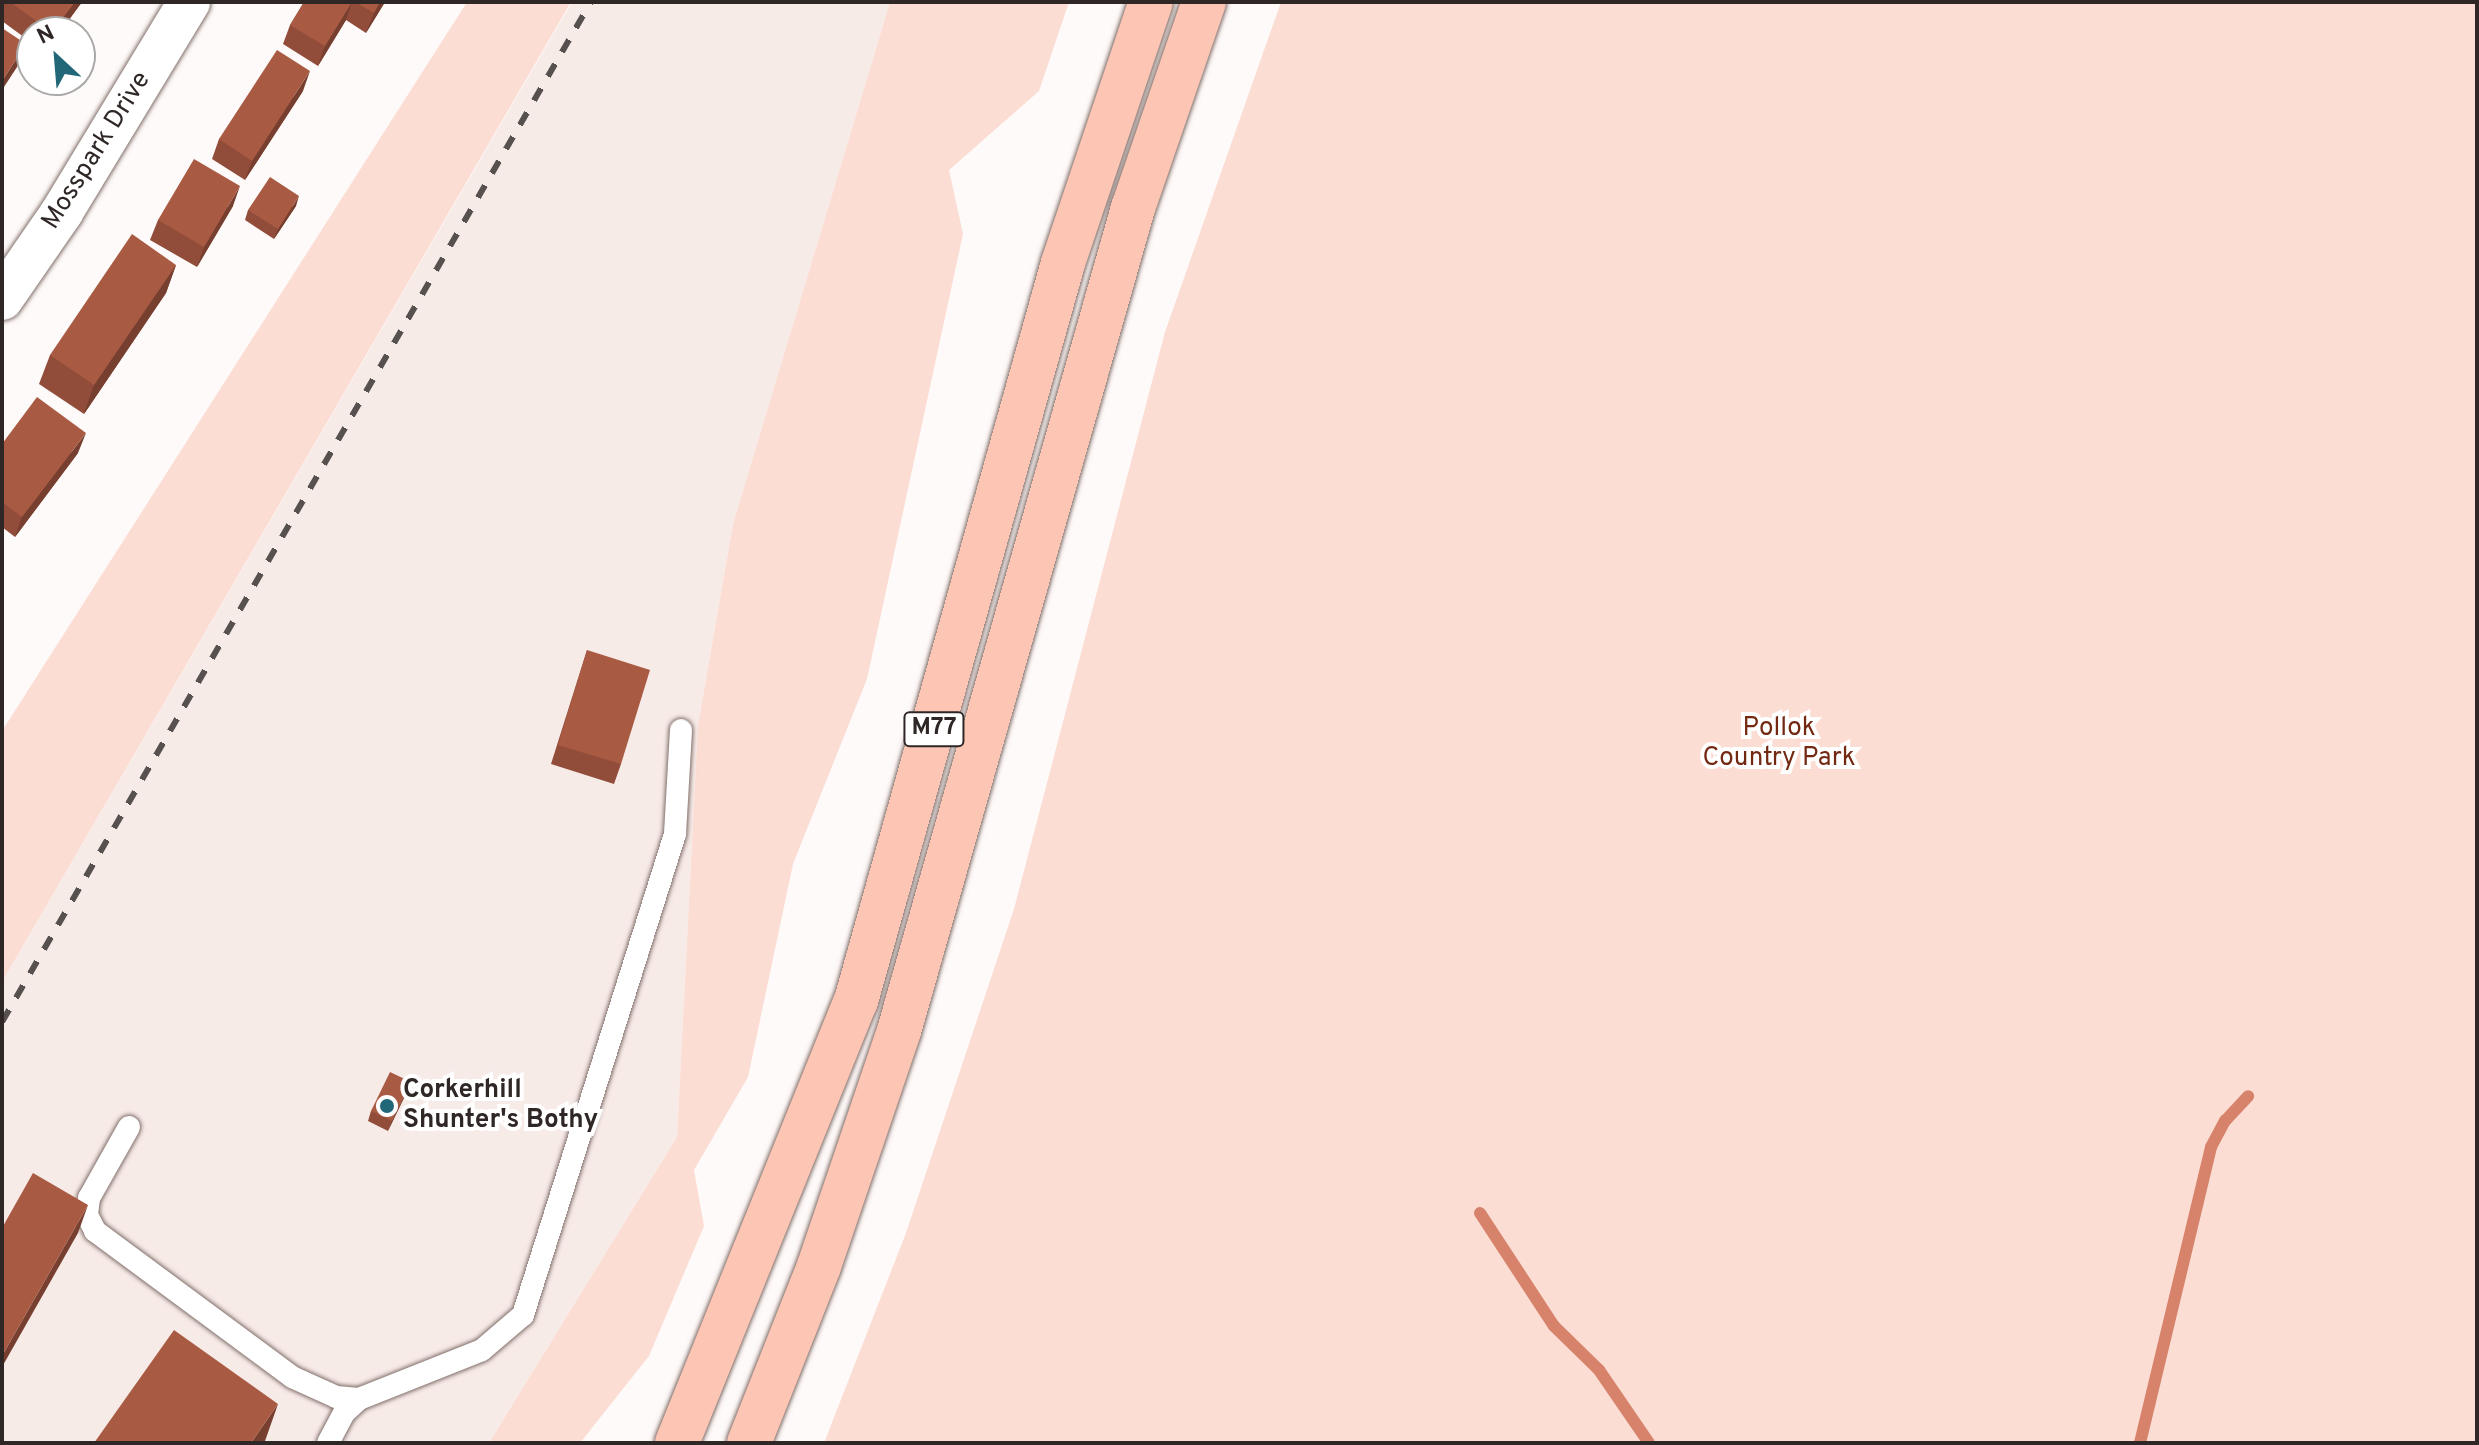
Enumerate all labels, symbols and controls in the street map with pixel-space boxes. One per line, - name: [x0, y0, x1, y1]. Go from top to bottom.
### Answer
- north arrow: [16, 16, 96, 96]
- text: N: [33, 20, 59, 51]
- street label: Mosspark Drive: [36, 66, 158, 236]
- road number: M77: [902, 709, 966, 749]
- park label: Pollok Country Park: [1702, 713, 1856, 774]
- place label: Corkerhill Shunter's Bothy: [403, 1075, 598, 1136]
- marker: Corkerhill Shunter's Bothy: [378, 1097, 396, 1115]

